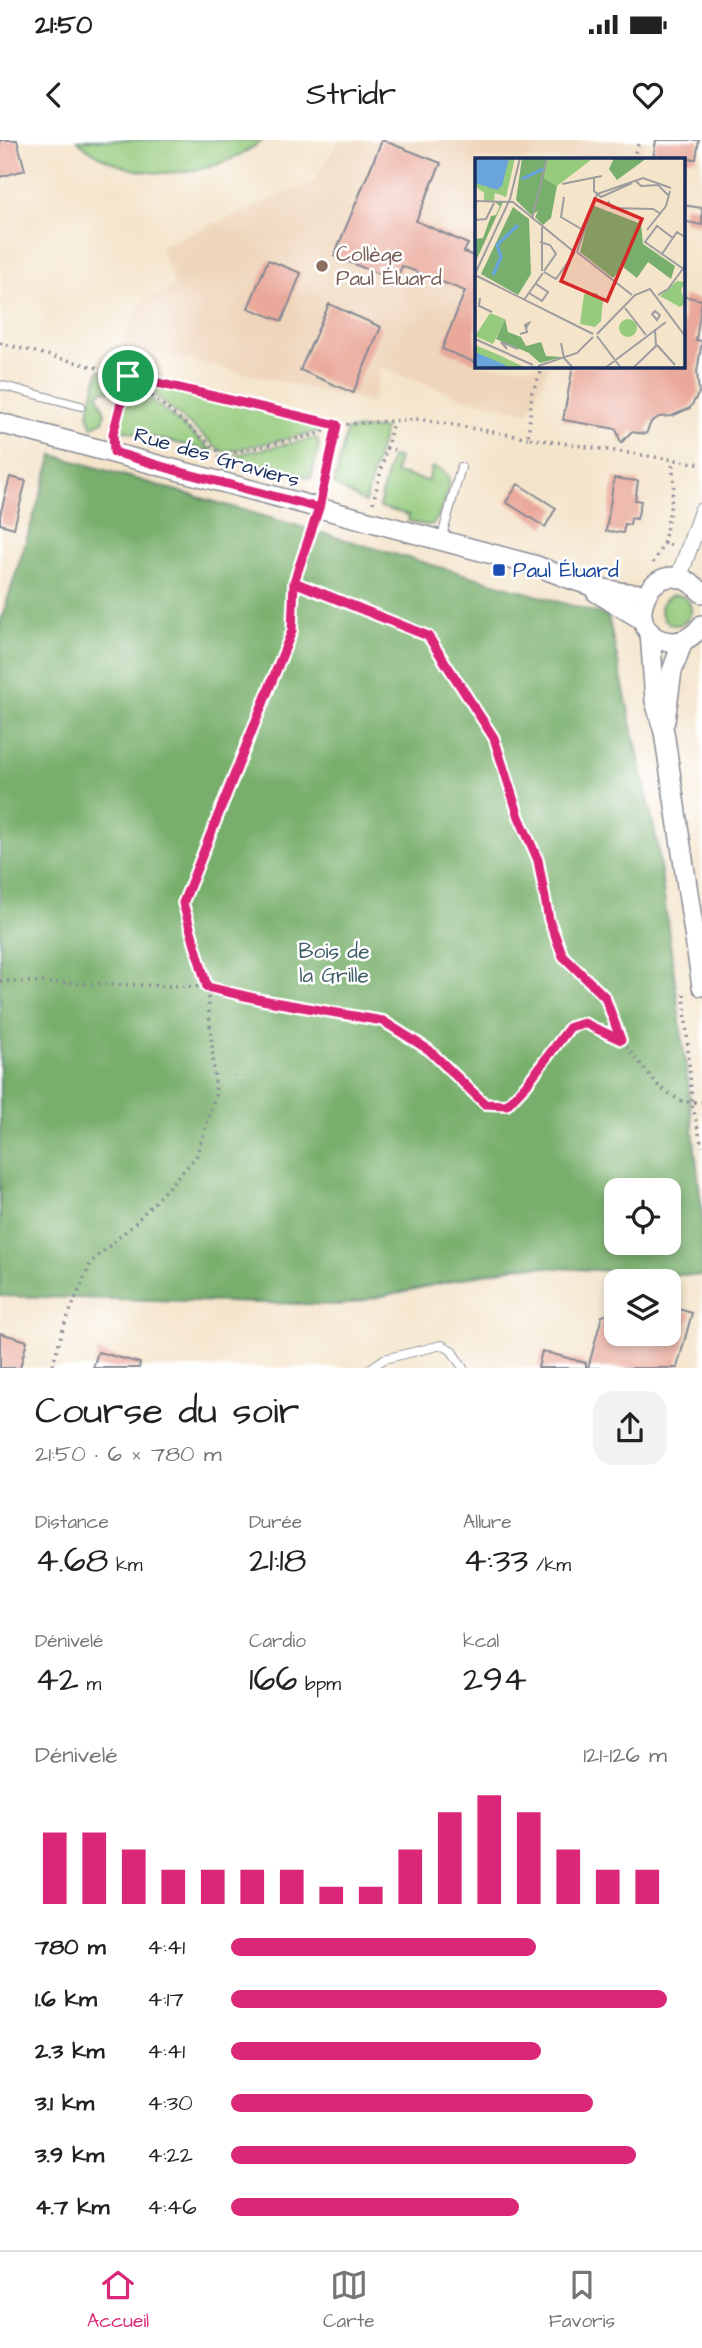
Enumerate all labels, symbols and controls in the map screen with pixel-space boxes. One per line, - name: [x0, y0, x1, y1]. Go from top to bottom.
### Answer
- text: 21:50: [35, 7, 92, 43]
- text: Stridr: [306, 72, 396, 117]
- icon: back: [35, 76, 73, 114]
- icon: heart: [629, 76, 667, 114]
- inset map: [475, 158, 684, 368]
- place label: Collège Paul Éluard: [336, 240, 442, 293]
- marker: Collège Paul Éluard: [314, 258, 330, 274]
- pin: [98, 346, 158, 406]
- icon: arrive: [109, 357, 147, 395]
- street label: Rue des Graviers: [131, 420, 303, 495]
- place label: Paul Éluard: [513, 556, 619, 585]
- marker: Paul Éluard: [491, 562, 507, 578]
- park label: Bois de la Grille: [299, 937, 370, 990]
- map controls: [604, 1178, 681, 1346]
- button: locate: [604, 1178, 681, 1255]
- button: layers: [604, 1269, 681, 1346]
- text: Course du soir: [35, 1386, 300, 1438]
- button: share: [593, 1391, 667, 1465]
- text: 21:50 · 6 × 780 m: [35, 1438, 222, 1470]
- text: Distance: [35, 1509, 109, 1536]
- text: Durée: [249, 1509, 302, 1536]
- text: Allure: [463, 1509, 512, 1536]
- text: 4.68: [35, 1536, 108, 1585]
- text: 21:18: [249, 1536, 307, 1585]
- text: 4:33: [463, 1536, 528, 1585]
- text: km: [108, 1552, 142, 1579]
- text: /km: [528, 1552, 571, 1579]
- text: Dénivelé: [35, 1628, 103, 1655]
- text: Cardio: [249, 1628, 306, 1655]
- text: kcal: [463, 1628, 499, 1655]
- text: 42: [35, 1655, 79, 1704]
- text: 166: [249, 1655, 297, 1704]
- text: 294: [463, 1655, 527, 1704]
- text: m: [79, 1671, 101, 1698]
- text: bpm: [297, 1671, 341, 1698]
- text: Dénivelé: [35, 1739, 118, 1771]
- text: 121–126 m: [583, 1739, 667, 1771]
- text: 780 m: [35, 1931, 106, 1963]
- text: 4:41: [147, 1931, 185, 1963]
- text: 1.6 km: [35, 1983, 97, 2015]
- text: 4:17: [147, 1983, 184, 2015]
- text: 2.3 km: [35, 2035, 104, 2067]
- text: 4:41: [147, 2035, 185, 2067]
- text: 3.1 km: [35, 2087, 94, 2119]
- text: 4:30: [147, 2087, 193, 2119]
- text: 3.9 km: [35, 2139, 104, 2171]
- text: 4:22: [147, 2139, 193, 2171]
- text: 4.7 km: [35, 2191, 109, 2223]
- text: 4:46: [147, 2191, 197, 2223]
- tab: Accueil: [87, 2266, 149, 2335]
- tab: Carte: [323, 2266, 375, 2335]
- tab: Favoris: [549, 2266, 615, 2335]

